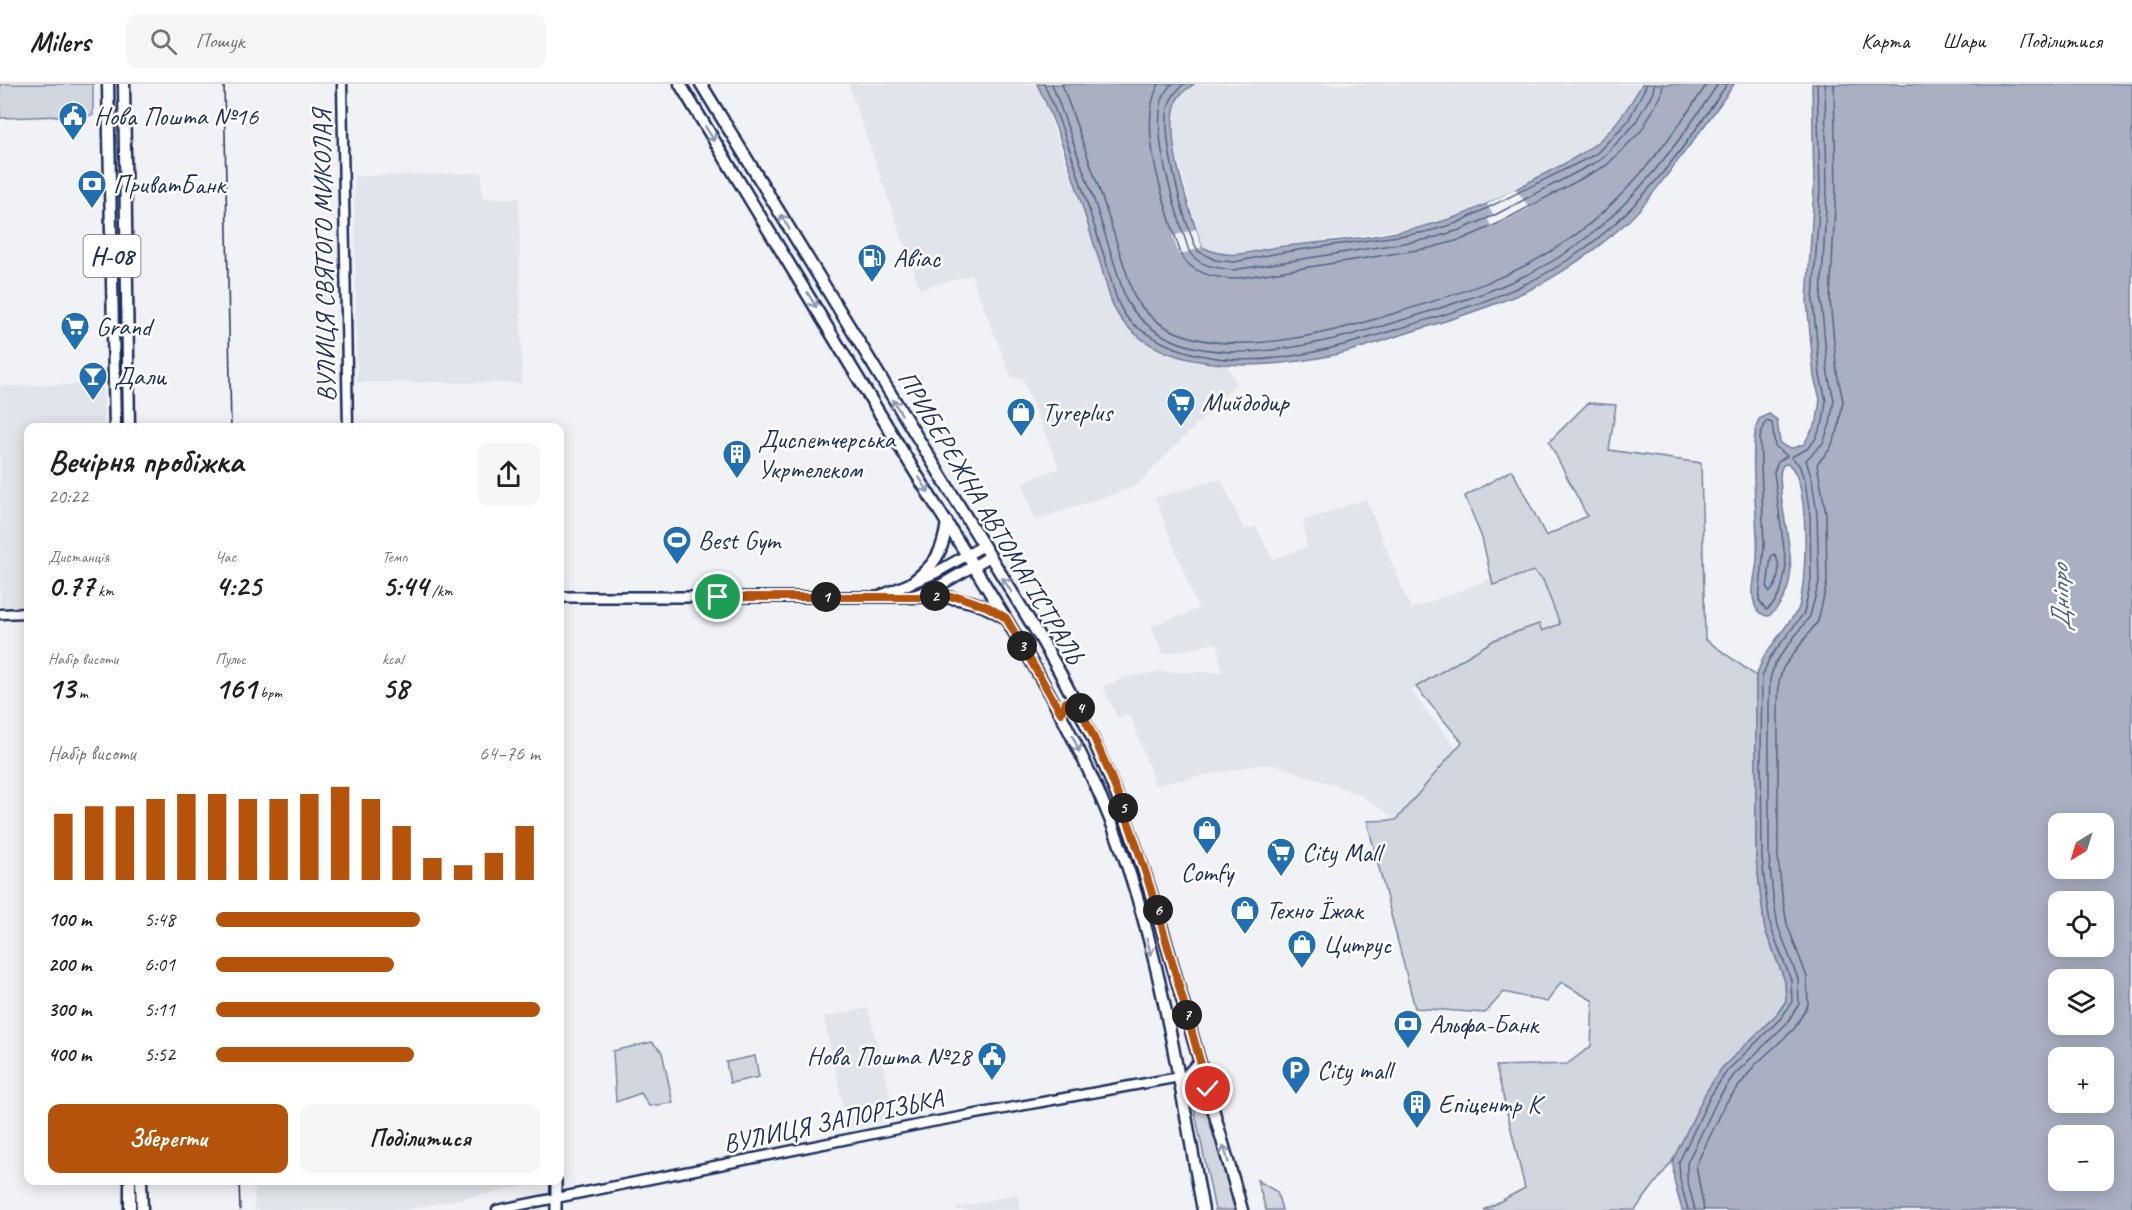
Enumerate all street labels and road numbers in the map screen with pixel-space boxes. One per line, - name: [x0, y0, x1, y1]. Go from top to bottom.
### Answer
- street label: ВУЛИЦЯ СВЯТОГО МИКОЛАЯ: [305, 106, 343, 402]
- road number: Н-08: [84, 235, 140, 277]
- street label: ПРИБЕРЕЖНА АВТОМАГІСТРАЛЬ: [890, 364, 1093, 671]
- street label: ВУЛИЦЯ ЗАПОРІЗЬКА: [720, 1081, 948, 1160]

